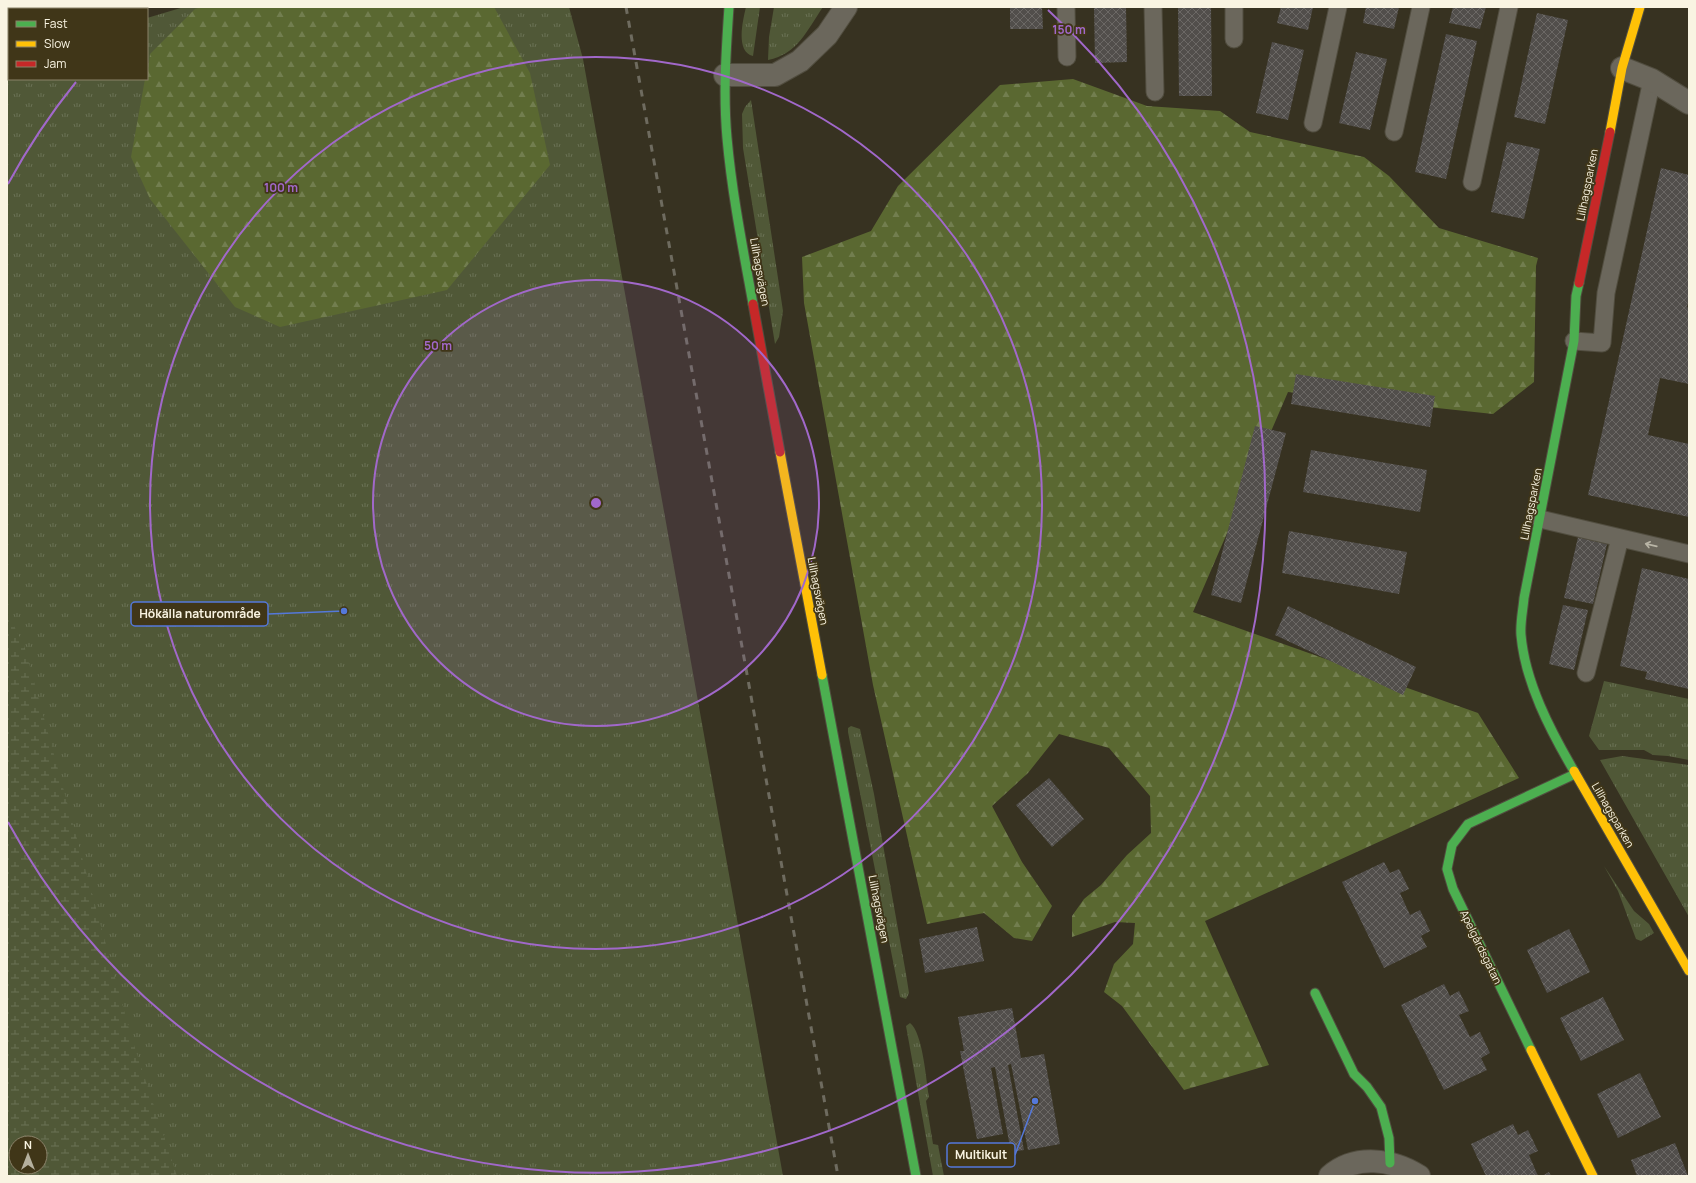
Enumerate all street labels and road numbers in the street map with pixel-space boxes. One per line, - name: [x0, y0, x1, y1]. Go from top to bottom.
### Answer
- street label: Lillhagsparken: [1572, 148, 1601, 222]
- street label: Lillhagsvägen: [747, 237, 774, 307]
- street label: Lillhagsparken: [1516, 467, 1545, 541]
- street label: Lillhagsvägen: [805, 556, 832, 626]
- street label: Lillhagsparken: [1589, 779, 1638, 850]
- street label: Lillhagsvägen: [866, 874, 893, 944]
- street label: Apelgårdsgatan: [1457, 907, 1506, 986]

